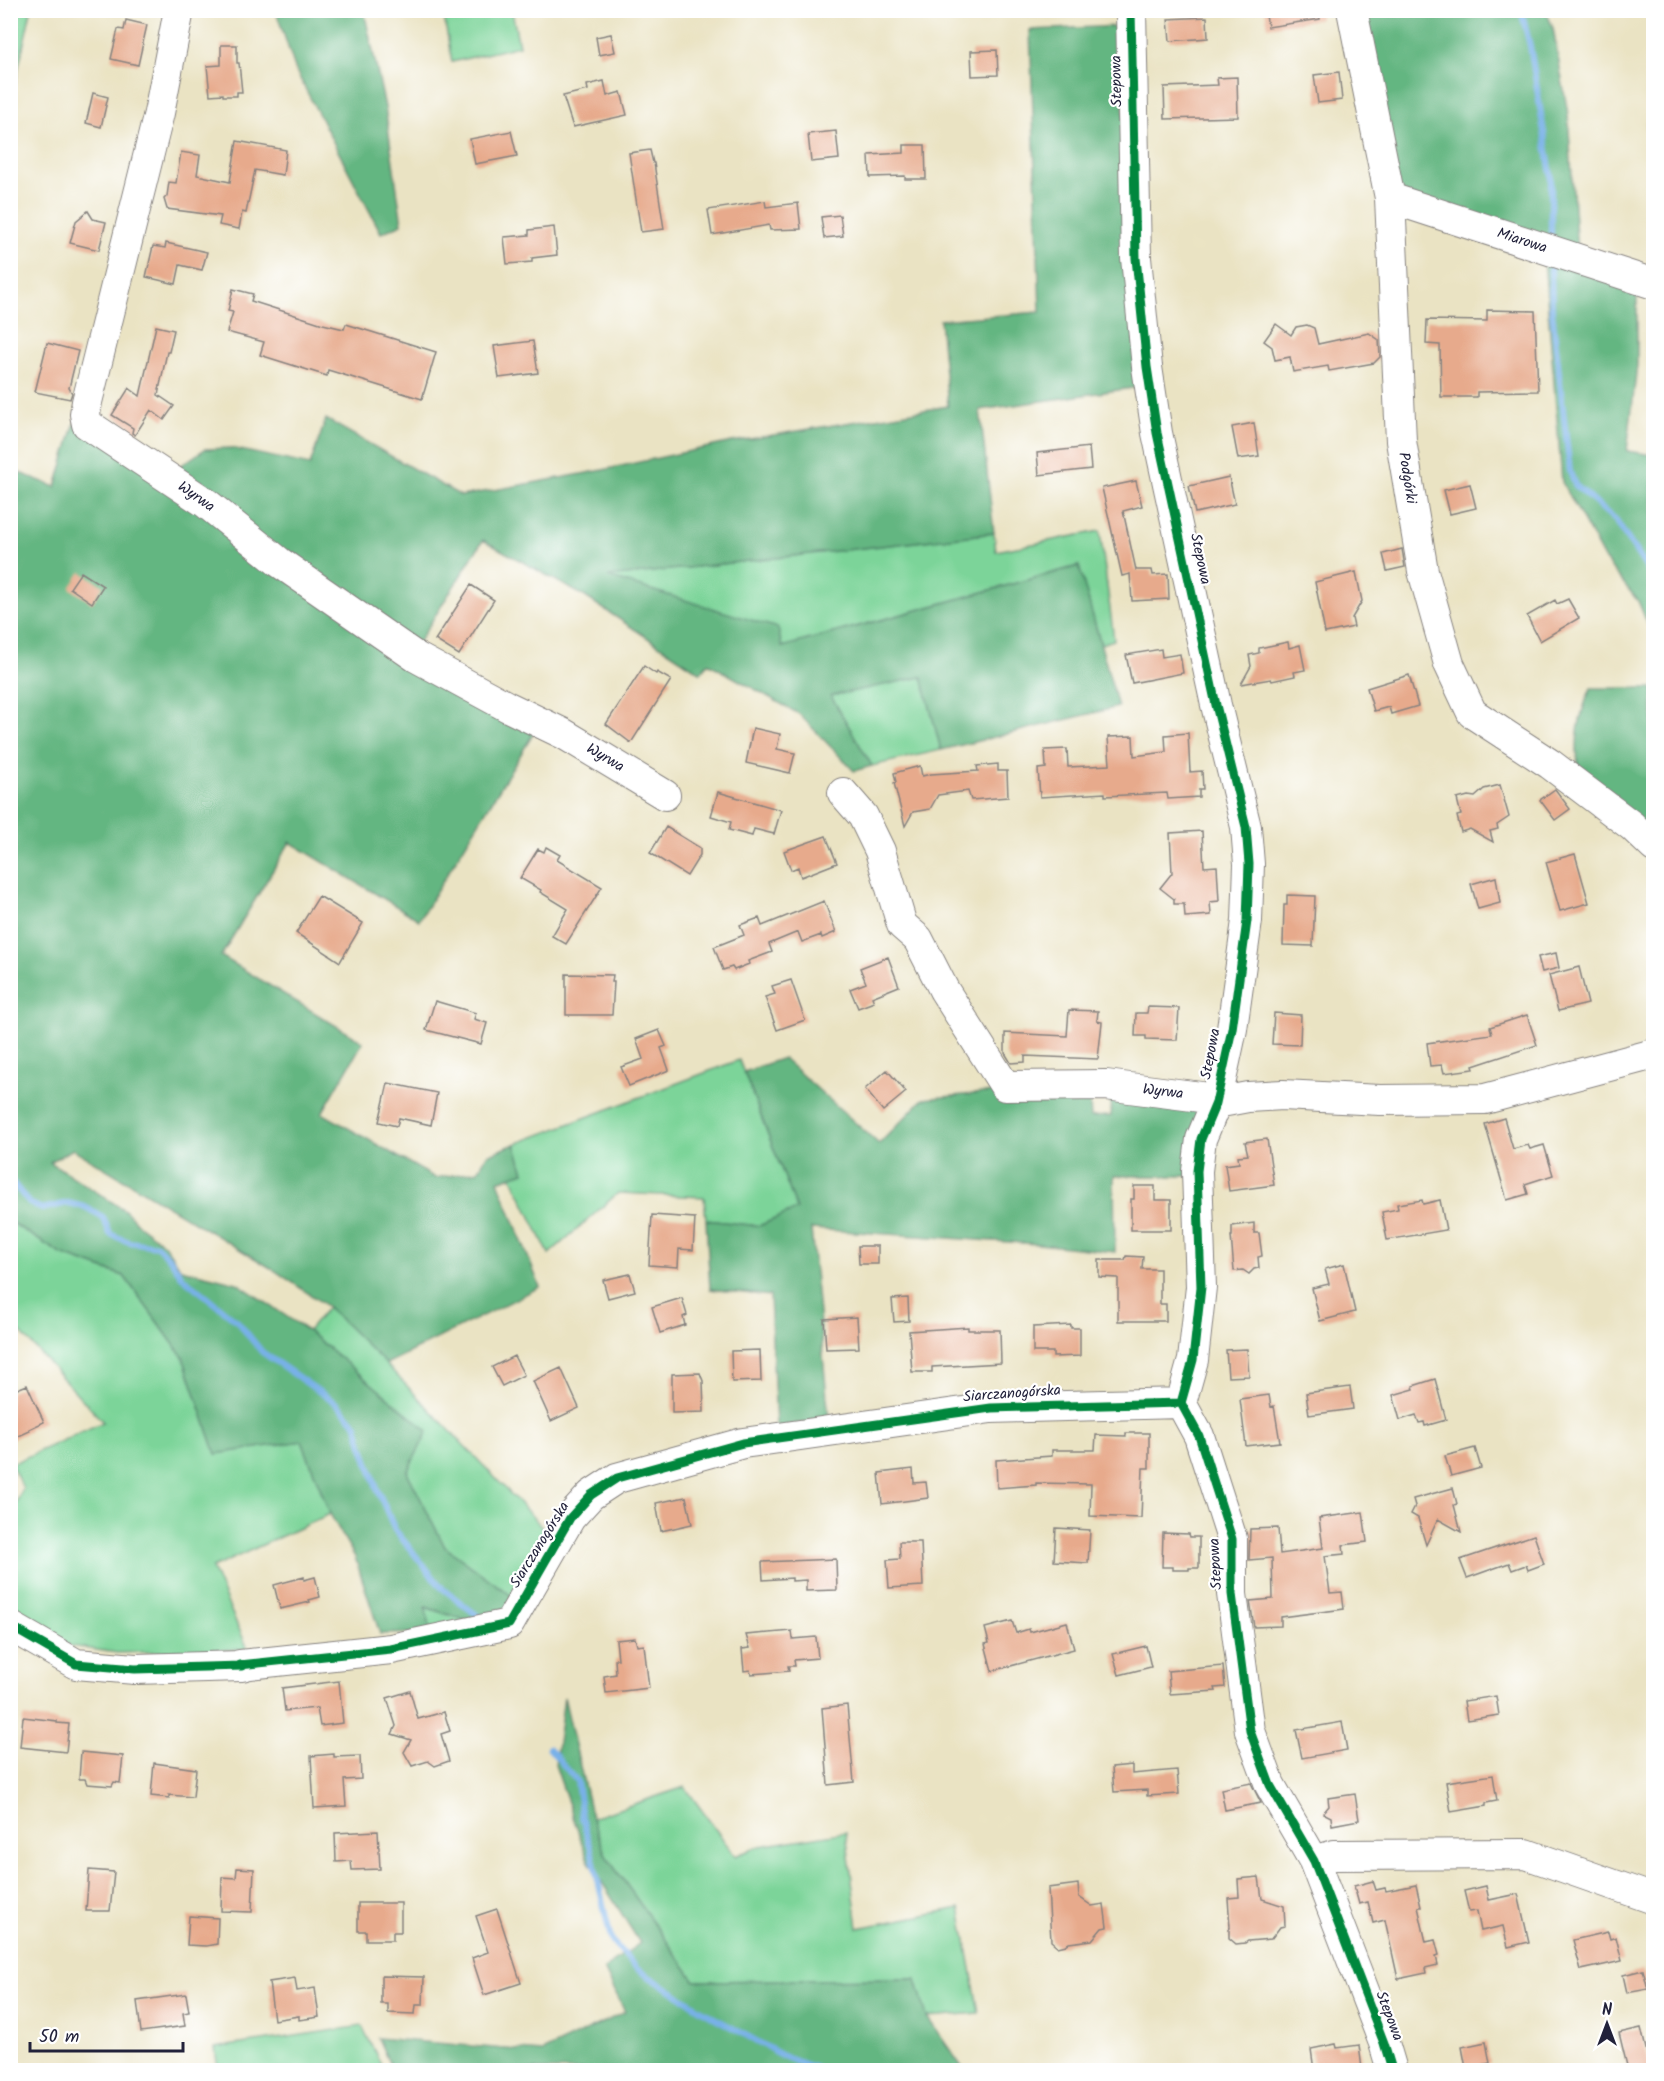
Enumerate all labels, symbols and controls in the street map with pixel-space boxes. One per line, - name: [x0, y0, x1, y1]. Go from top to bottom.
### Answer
- street label: Stepowa: [1105, 55, 1129, 107]
- street label: Miarowa: [1494, 222, 1550, 260]
- street label: Podgórki: [1391, 450, 1423, 507]
- street label: Wyrwa: [172, 475, 220, 519]
- street label: Stepowa: [1183, 531, 1217, 587]
- street label: Wyrwa: [581, 737, 629, 779]
- street label: Stepowa: [1194, 1026, 1228, 1082]
- street label: Wyrwa: [1141, 1078, 1185, 1106]
- street label: Siarczanogórska: [962, 1379, 1062, 1409]
- street label: Siarczanogórska: [504, 1497, 576, 1593]
- street label: Stepowa: [1203, 1538, 1229, 1590]
- street label: Stepowa: [1369, 1988, 1409, 2044]
- north arrow: [1577, 1994, 1637, 2054]
- text: N: [1602, 1998, 1612, 2023]
- scale bar: [30, 2015, 183, 2053]
- text: 50 m: [39, 2023, 79, 2052]

